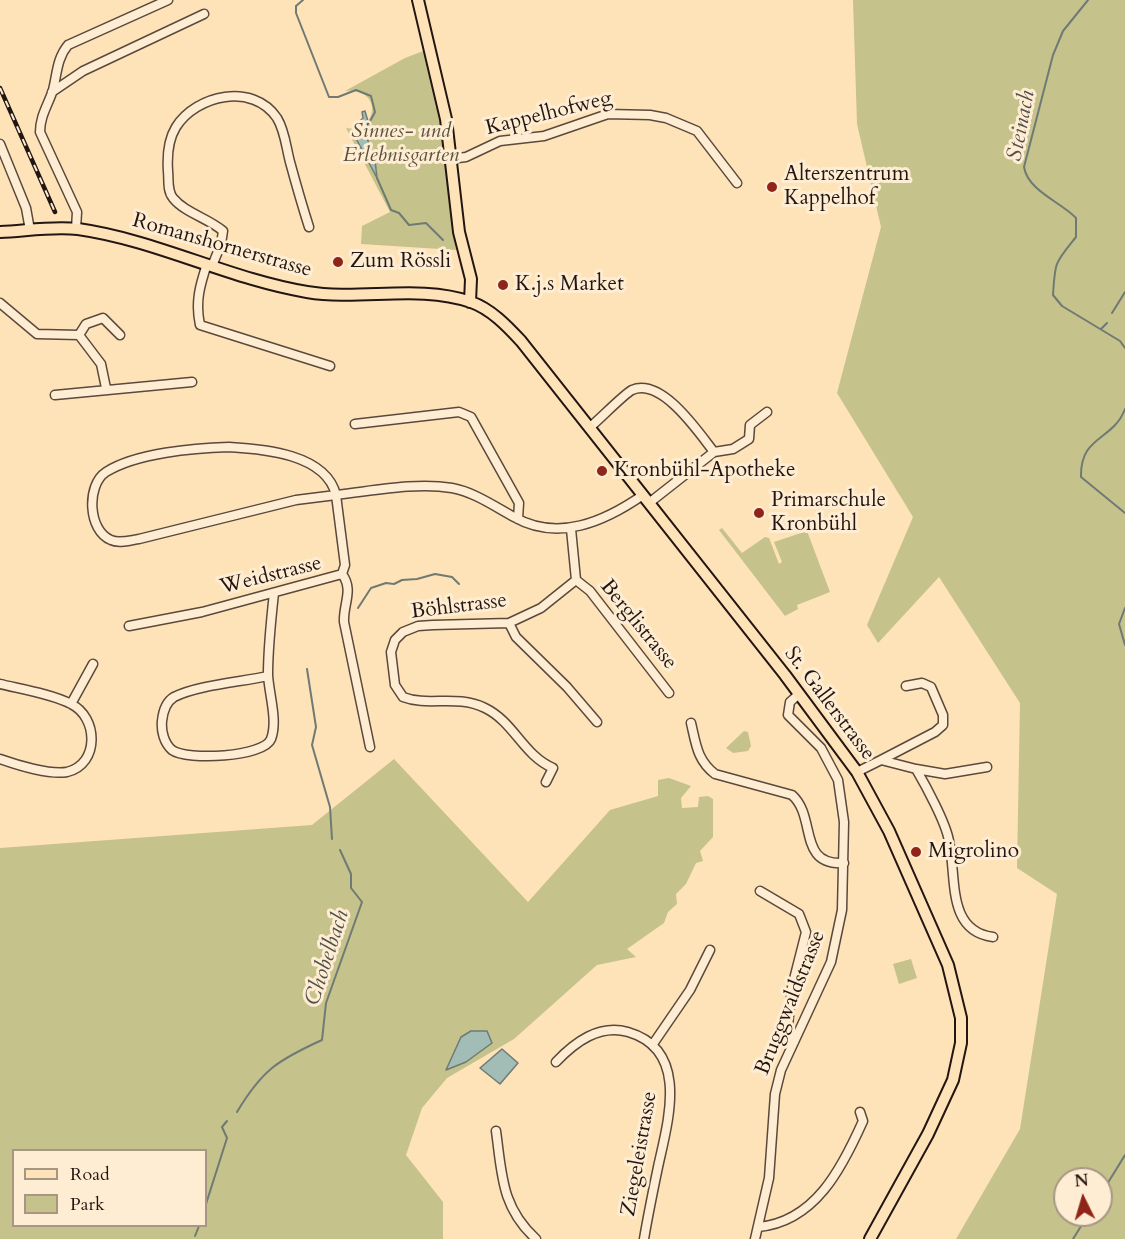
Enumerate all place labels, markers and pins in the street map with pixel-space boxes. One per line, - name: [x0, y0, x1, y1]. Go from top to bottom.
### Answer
- place label: Alterszentrum Kappelhof: [784, 162, 910, 212]
- marker: Alterszentrum Kappelhof: [765, 180, 779, 194]
- place label: Zum Rössli: [350, 249, 451, 275]
- marker: Zum Rössli: [331, 255, 345, 269]
- place label: K.j.s Market: [515, 272, 624, 298]
- marker: K.j.s Market: [496, 278, 510, 292]
- place label: Kronbühl-Apotheke: [614, 458, 796, 484]
- marker: Kronbühl-Apotheke: [595, 464, 609, 478]
- place label: Primarschule Kronbühl: [771, 488, 886, 538]
- marker: Primarschule Kronbühl: [752, 506, 766, 520]
- place label: Migrolino: [928, 839, 1019, 865]
- marker: Migrolino: [909, 845, 923, 859]

